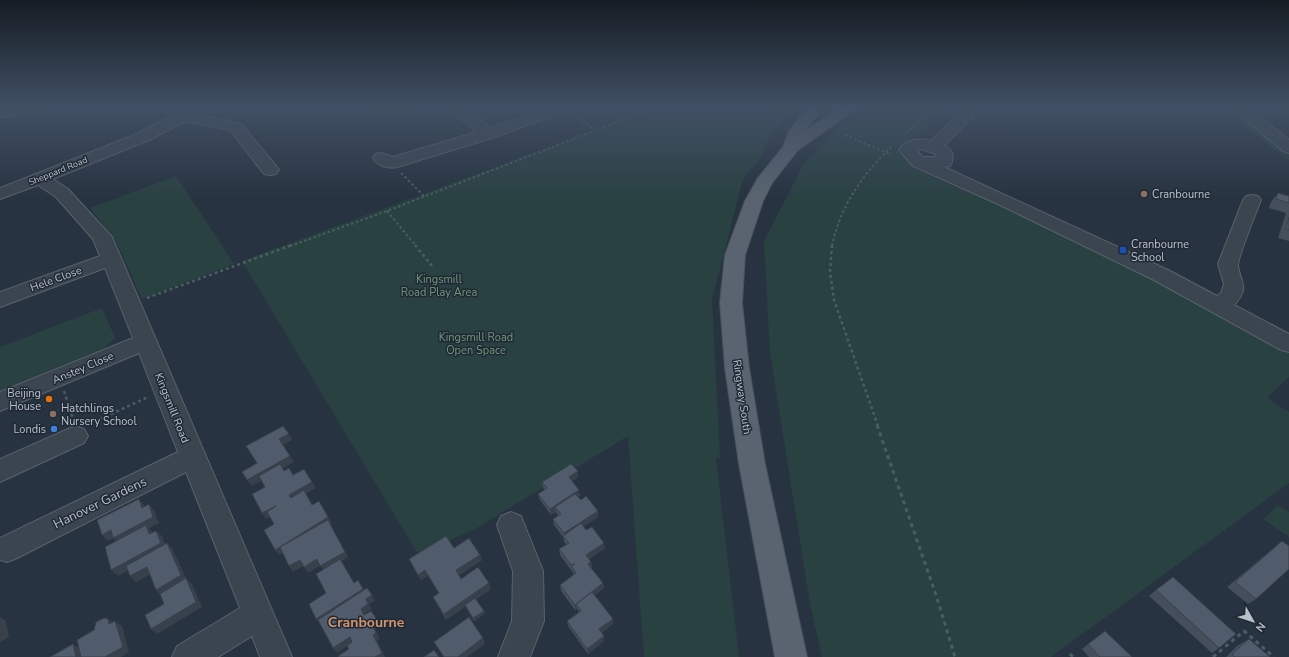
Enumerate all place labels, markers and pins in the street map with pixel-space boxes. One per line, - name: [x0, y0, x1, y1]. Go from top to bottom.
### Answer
- place label: Cranbourne: [1152, 187, 1210, 202]
- marker: Cranbourne: [1139, 189, 1149, 199]
- place label: Cranbourne School: [1131, 237, 1189, 265]
- marker: Cranbourne School: [1118, 245, 1128, 255]
- place label: Beijing House: [7, 386, 41, 414]
- marker: Beijing House: [44, 394, 54, 404]
- place label: Hatchlings Nursery School: [61, 401, 137, 429]
- marker: Hatchlings Nursery School: [48, 409, 58, 419]
- place label: Londis: [13, 422, 46, 437]
- marker: Londis: [49, 424, 59, 434]

